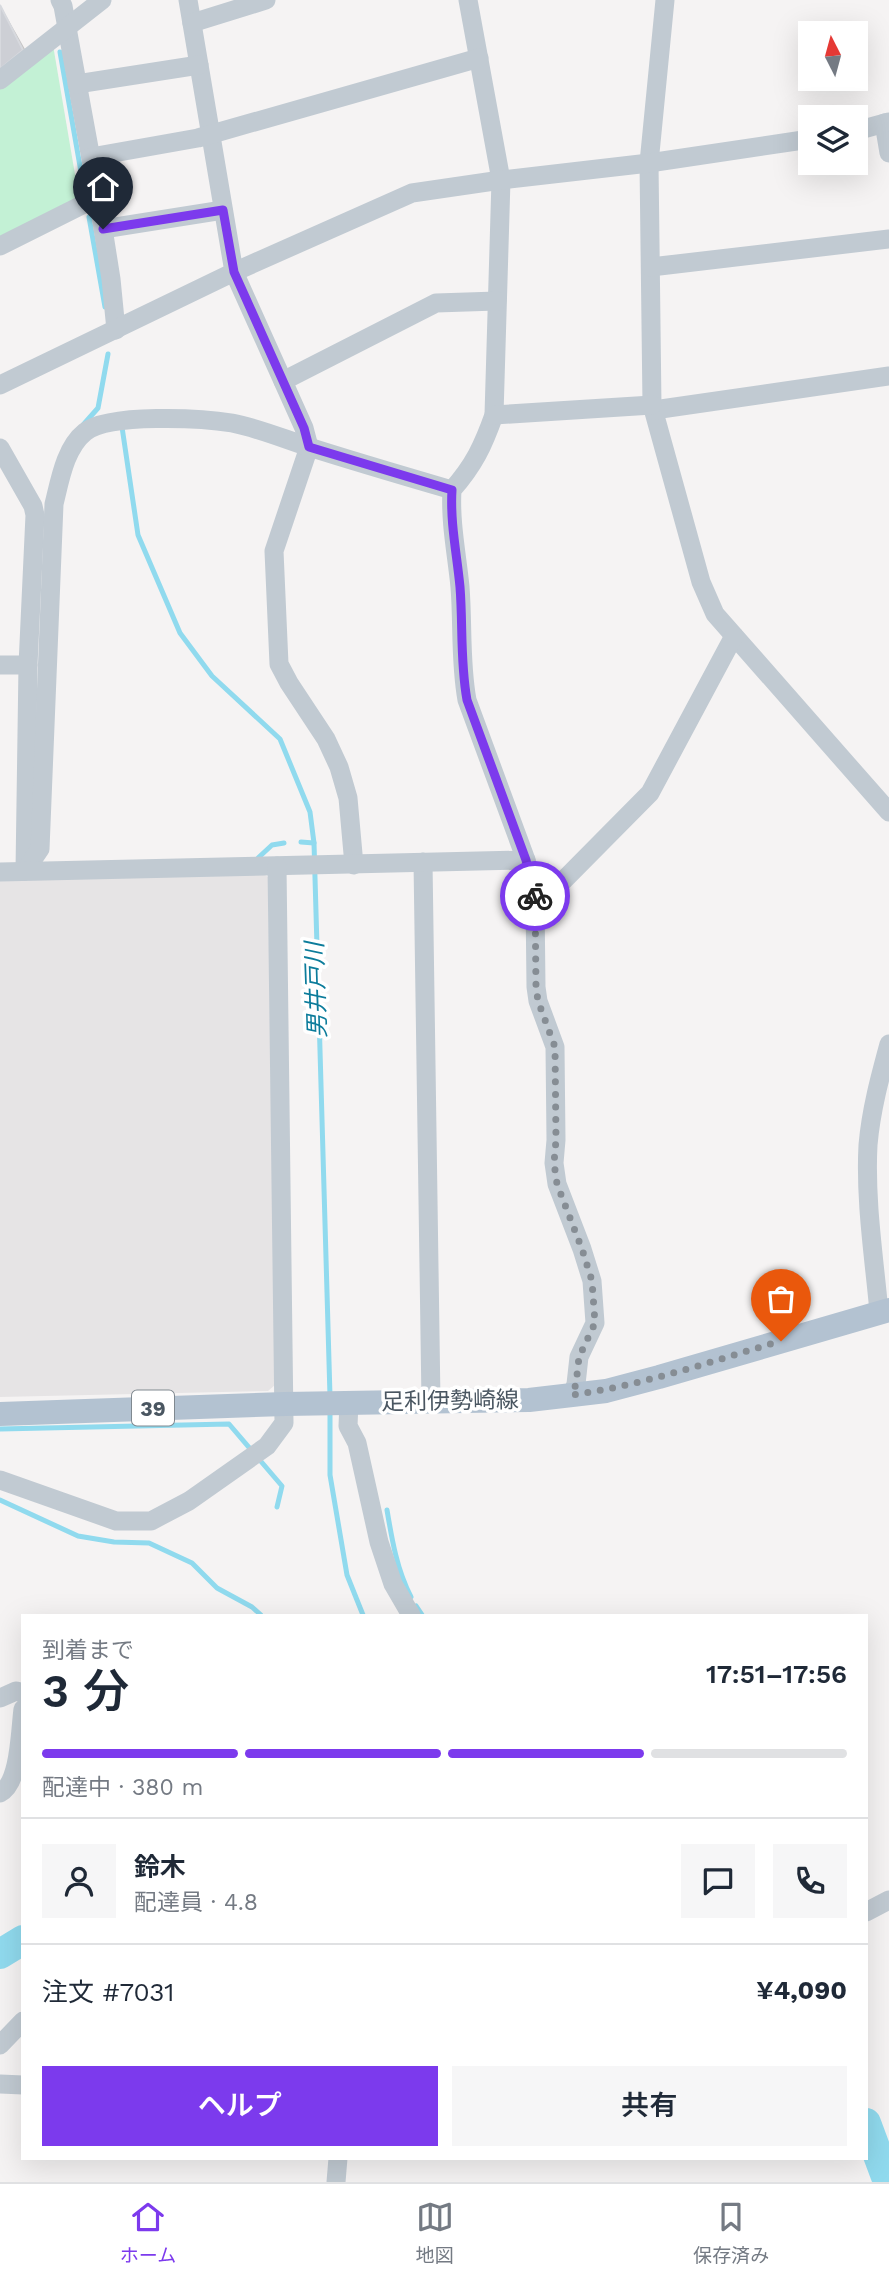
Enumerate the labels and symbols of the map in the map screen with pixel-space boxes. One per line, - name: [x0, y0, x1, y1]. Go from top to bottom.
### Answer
- north arrow: [798, 21, 868, 91]
- pin: [73, 157, 133, 229]
- courier: [500, 861, 570, 931]
- water label: 男井戸川: [300, 939, 332, 1038]
- pin: [751, 1269, 811, 1341]
- street label: 足利伊勢崎線: [381, 1386, 519, 1416]
- road number: 39: [132, 1390, 174, 1426]

